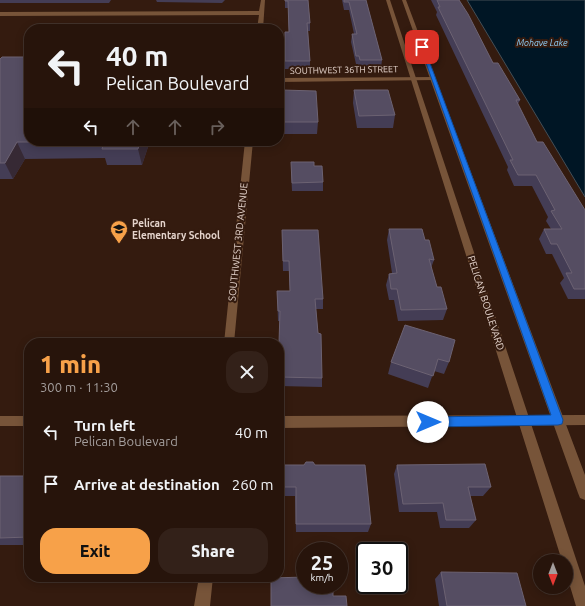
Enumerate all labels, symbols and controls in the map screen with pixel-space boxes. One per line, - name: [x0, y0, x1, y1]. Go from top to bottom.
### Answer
- pin: [405, 30, 439, 64]
- icon: arrive: [411, 36, 433, 58]
- water label: Mohave Lake: [516, 38, 568, 48]
- icon: left: [40, 40, 92, 92]
- text: 40 m: [106, 40, 168, 71]
- street label: SOUTHWEST 36TH STREET: [290, 64, 398, 76]
- text: Pelican Boulevard: [106, 73, 250, 93]
- icon: left: [80, 116, 102, 138]
- icon: ahead: [122, 116, 144, 138]
- icon: ahead: [164, 116, 186, 138]
- icon: right: [206, 116, 228, 138]
- street label: SOUTHWEST 3RD AVENUE: [226, 182, 250, 302]
- place label: Pelican Elementary School: [132, 218, 220, 241]
- school or university icon: Pelican Elementary School: [109, 219, 129, 244]
- street label: PELICAN BOULEVARD: [466, 254, 506, 352]
- text: 1 min: [40, 351, 101, 378]
- button: close: [226, 351, 268, 393]
- text: 300 m · 11:30: [40, 380, 118, 394]
- position arrow: [407, 401, 449, 443]
- text: Turn left: [74, 417, 135, 434]
- icon: left: [40, 421, 62, 443]
- text: 40 m: [235, 424, 268, 441]
- text: Pelican Boulevard: [74, 434, 178, 448]
- icon: arrive: [40, 473, 62, 495]
- text: Arrive at destination: [74, 476, 220, 493]
- text: 260 m: [232, 476, 274, 493]
- button: Exit: [40, 528, 150, 574]
- button: Share: [158, 528, 268, 574]
- speed limit sign: 30: [356, 542, 408, 594]
- text: 25: [311, 551, 333, 574]
- north arrow: [533, 554, 573, 594]
- map controls: [533, 554, 573, 594]
- text: km/h: [310, 572, 334, 583]

